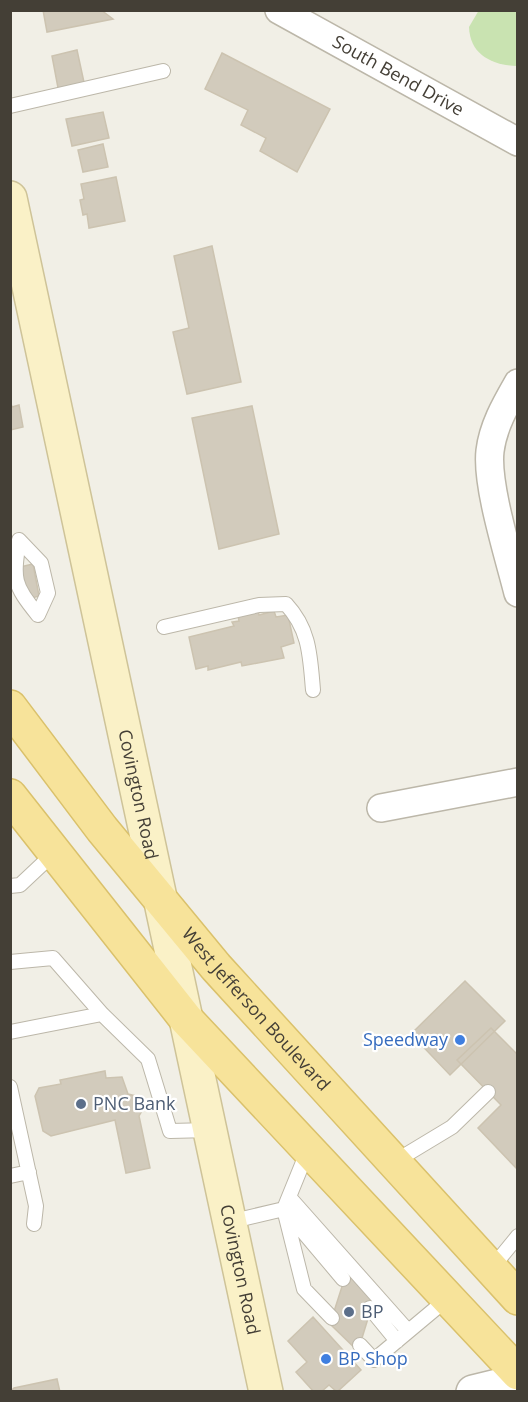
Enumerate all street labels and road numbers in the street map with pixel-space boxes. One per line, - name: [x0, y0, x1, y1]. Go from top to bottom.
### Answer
- street label: South Bend Drive: [329, 29, 468, 121]
- street label: Covington Road: [113, 727, 164, 862]
- street label: West Jefferson Boulevard: [177, 922, 336, 1096]
- street label: Covington Road: [215, 1202, 266, 1337]

